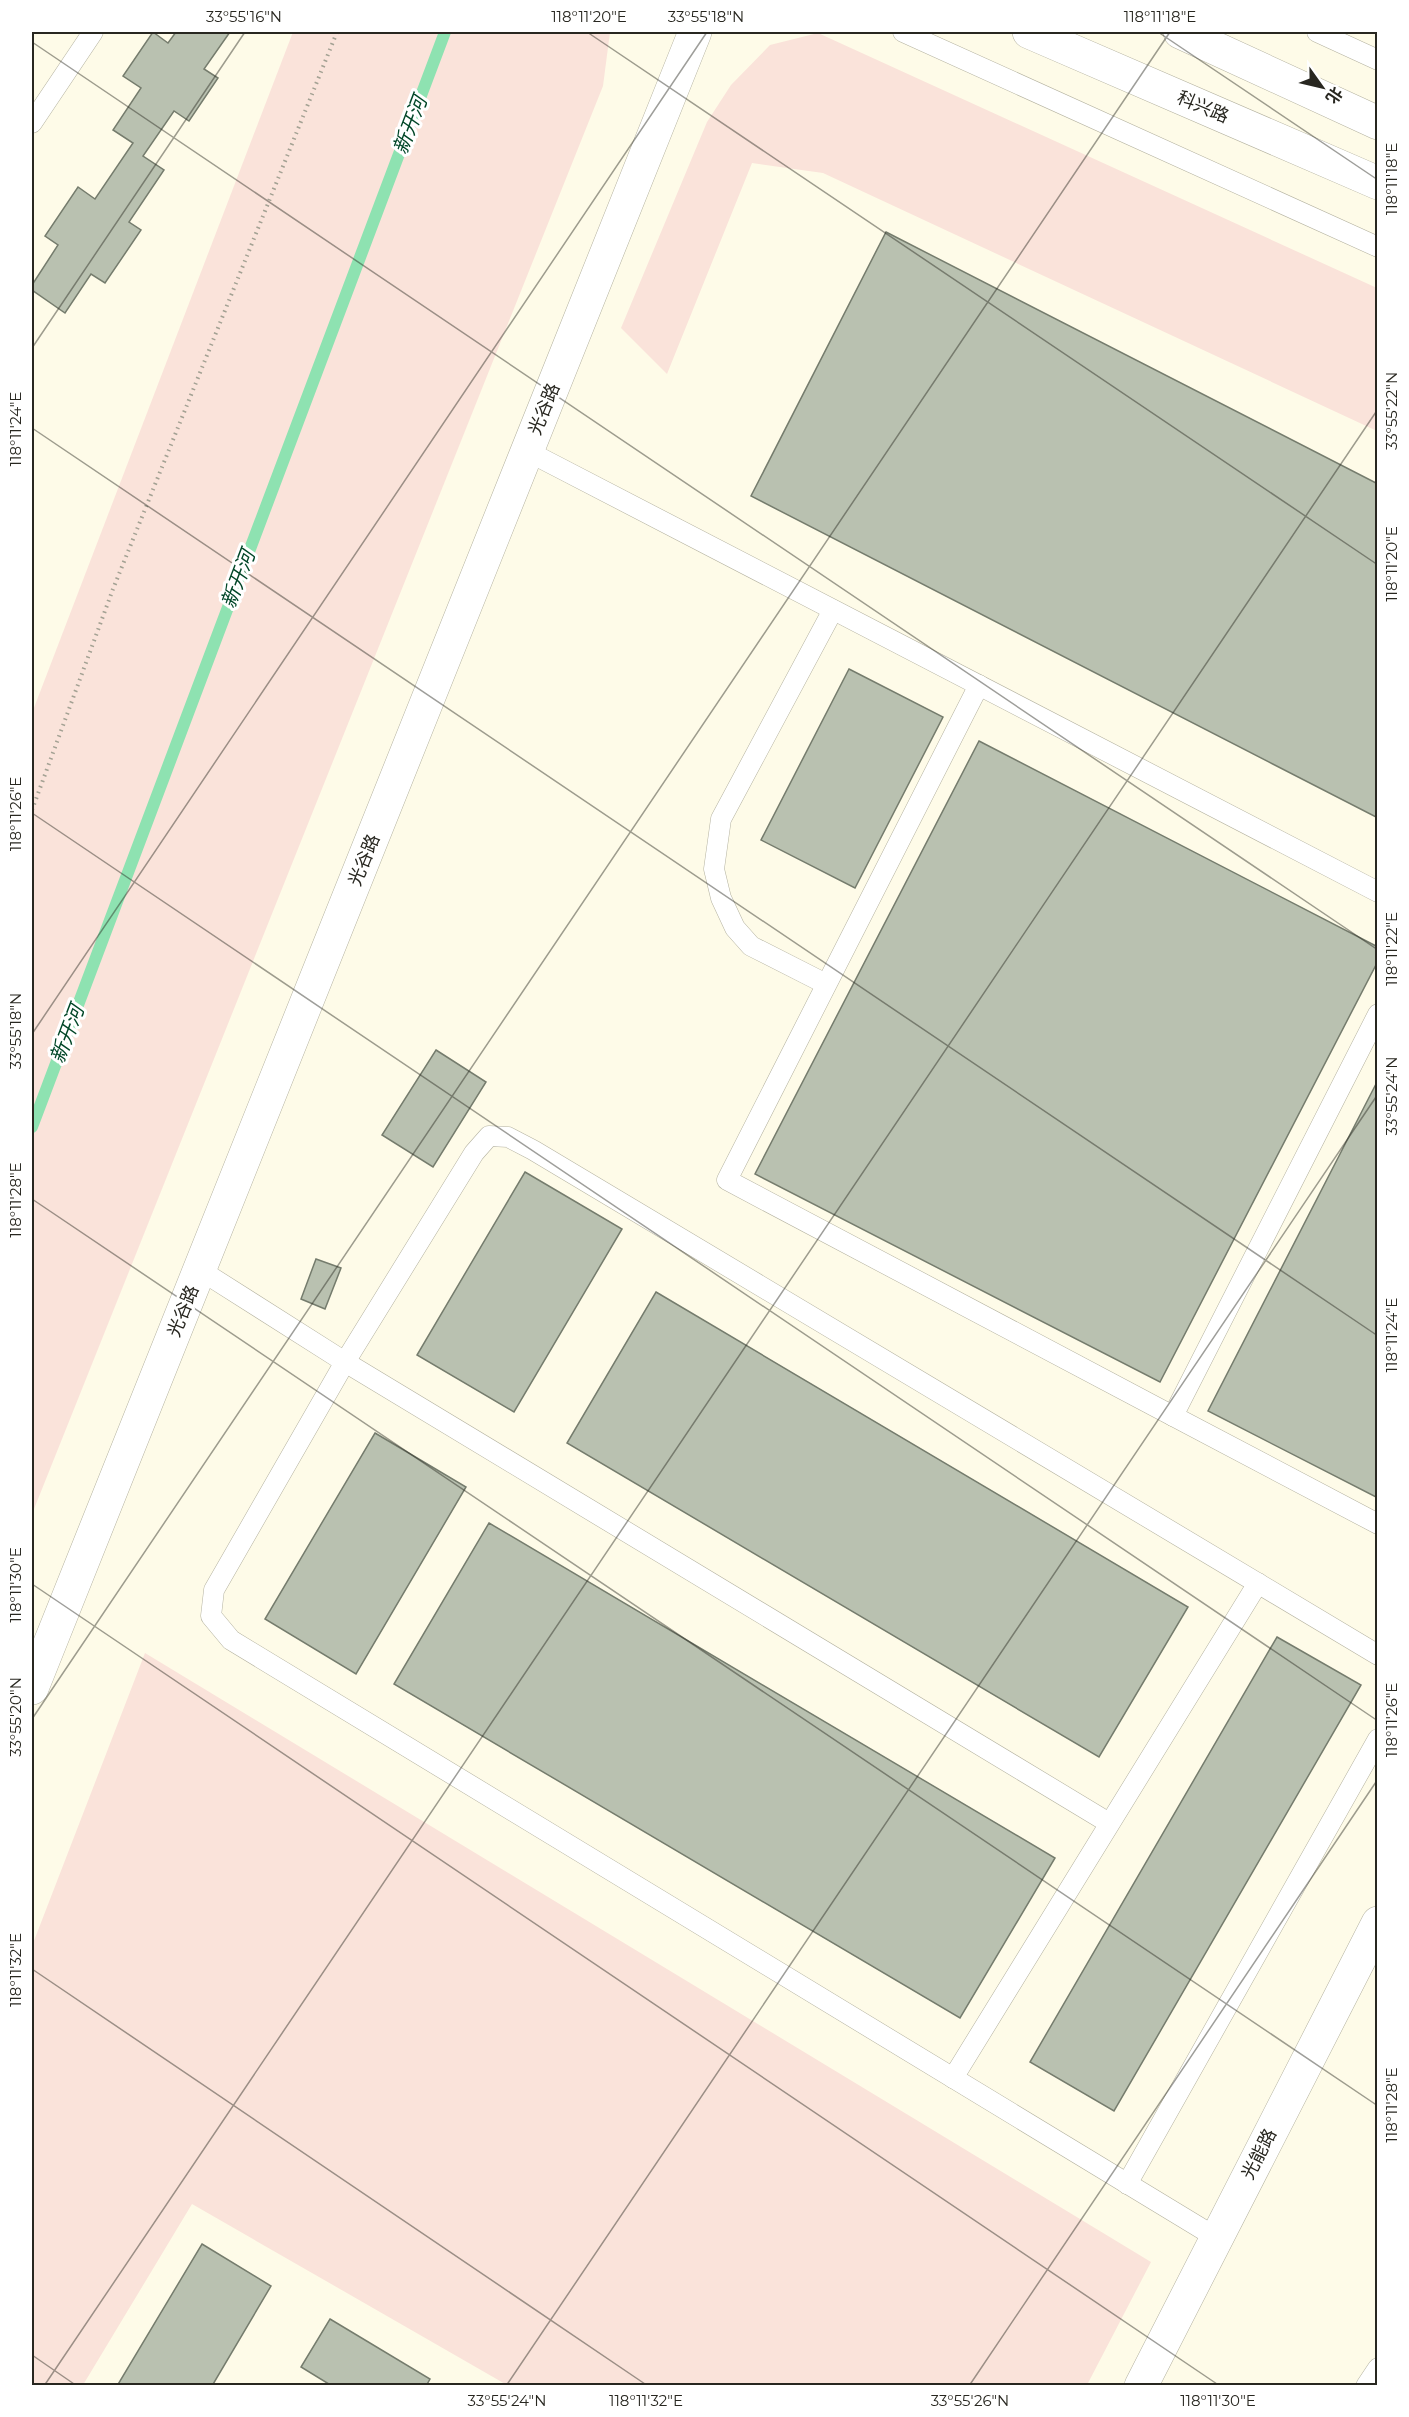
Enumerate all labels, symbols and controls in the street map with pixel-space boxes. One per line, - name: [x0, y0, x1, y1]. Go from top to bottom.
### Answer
- text: 33°55'16"N: [206, 7, 282, 26]
- text: 118°11'20"E: [551, 7, 627, 26]
- text: 33°55'18"N: [668, 7, 744, 26]
- text: 118°11'18"E: [1124, 7, 1196, 26]
- north arrow: [1292, 57, 1352, 117]
- text: 北: [1322, 83, 1346, 107]
- street label: 科兴路: [1174, 86, 1232, 128]
- water label: 新开河: [388, 89, 433, 157]
- text: 118°11'18"E: [1382, 143, 1401, 215]
- text: 33°55'22"N: [1382, 372, 1401, 450]
- street label: 光谷路: [524, 380, 564, 438]
- text: 118°11'24"E: [6, 392, 25, 466]
- text: 118°11'20"E: [1382, 526, 1401, 602]
- water label: 新开河: [216, 543, 261, 611]
- text: 118°11'26"E: [6, 777, 25, 851]
- street label: 光谷路: [344, 831, 384, 889]
- text: 118°11'22"E: [1382, 912, 1401, 986]
- text: 33°55'18"N: [6, 993, 25, 1069]
- water label: 新开河: [45, 998, 90, 1066]
- text: 33°55'24"N: [1382, 1057, 1401, 1135]
- text: 118°11'28"E: [6, 1162, 25, 1238]
- street label: 光谷路: [163, 1282, 203, 1340]
- text: 118°11'24"E: [1382, 1298, 1401, 1372]
- text: 118°11'30"E: [6, 1547, 25, 1623]
- text: 33°55'20"N: [6, 1677, 25, 1757]
- text: 118°11'26"E: [1382, 1683, 1401, 1757]
- text: 118°11'32"E: [6, 1933, 25, 2007]
- text: 118°11'28"E: [1382, 2067, 1401, 2143]
- street label: 光能路: [1237, 2125, 1281, 2183]
- text: 33°55'24"N: [468, 2391, 546, 2410]
- text: 118°11'32"E: [609, 2391, 683, 2410]
- text: 33°55'26"N: [931, 2391, 1009, 2410]
- text: 118°11'30"E: [1180, 2391, 1256, 2410]

